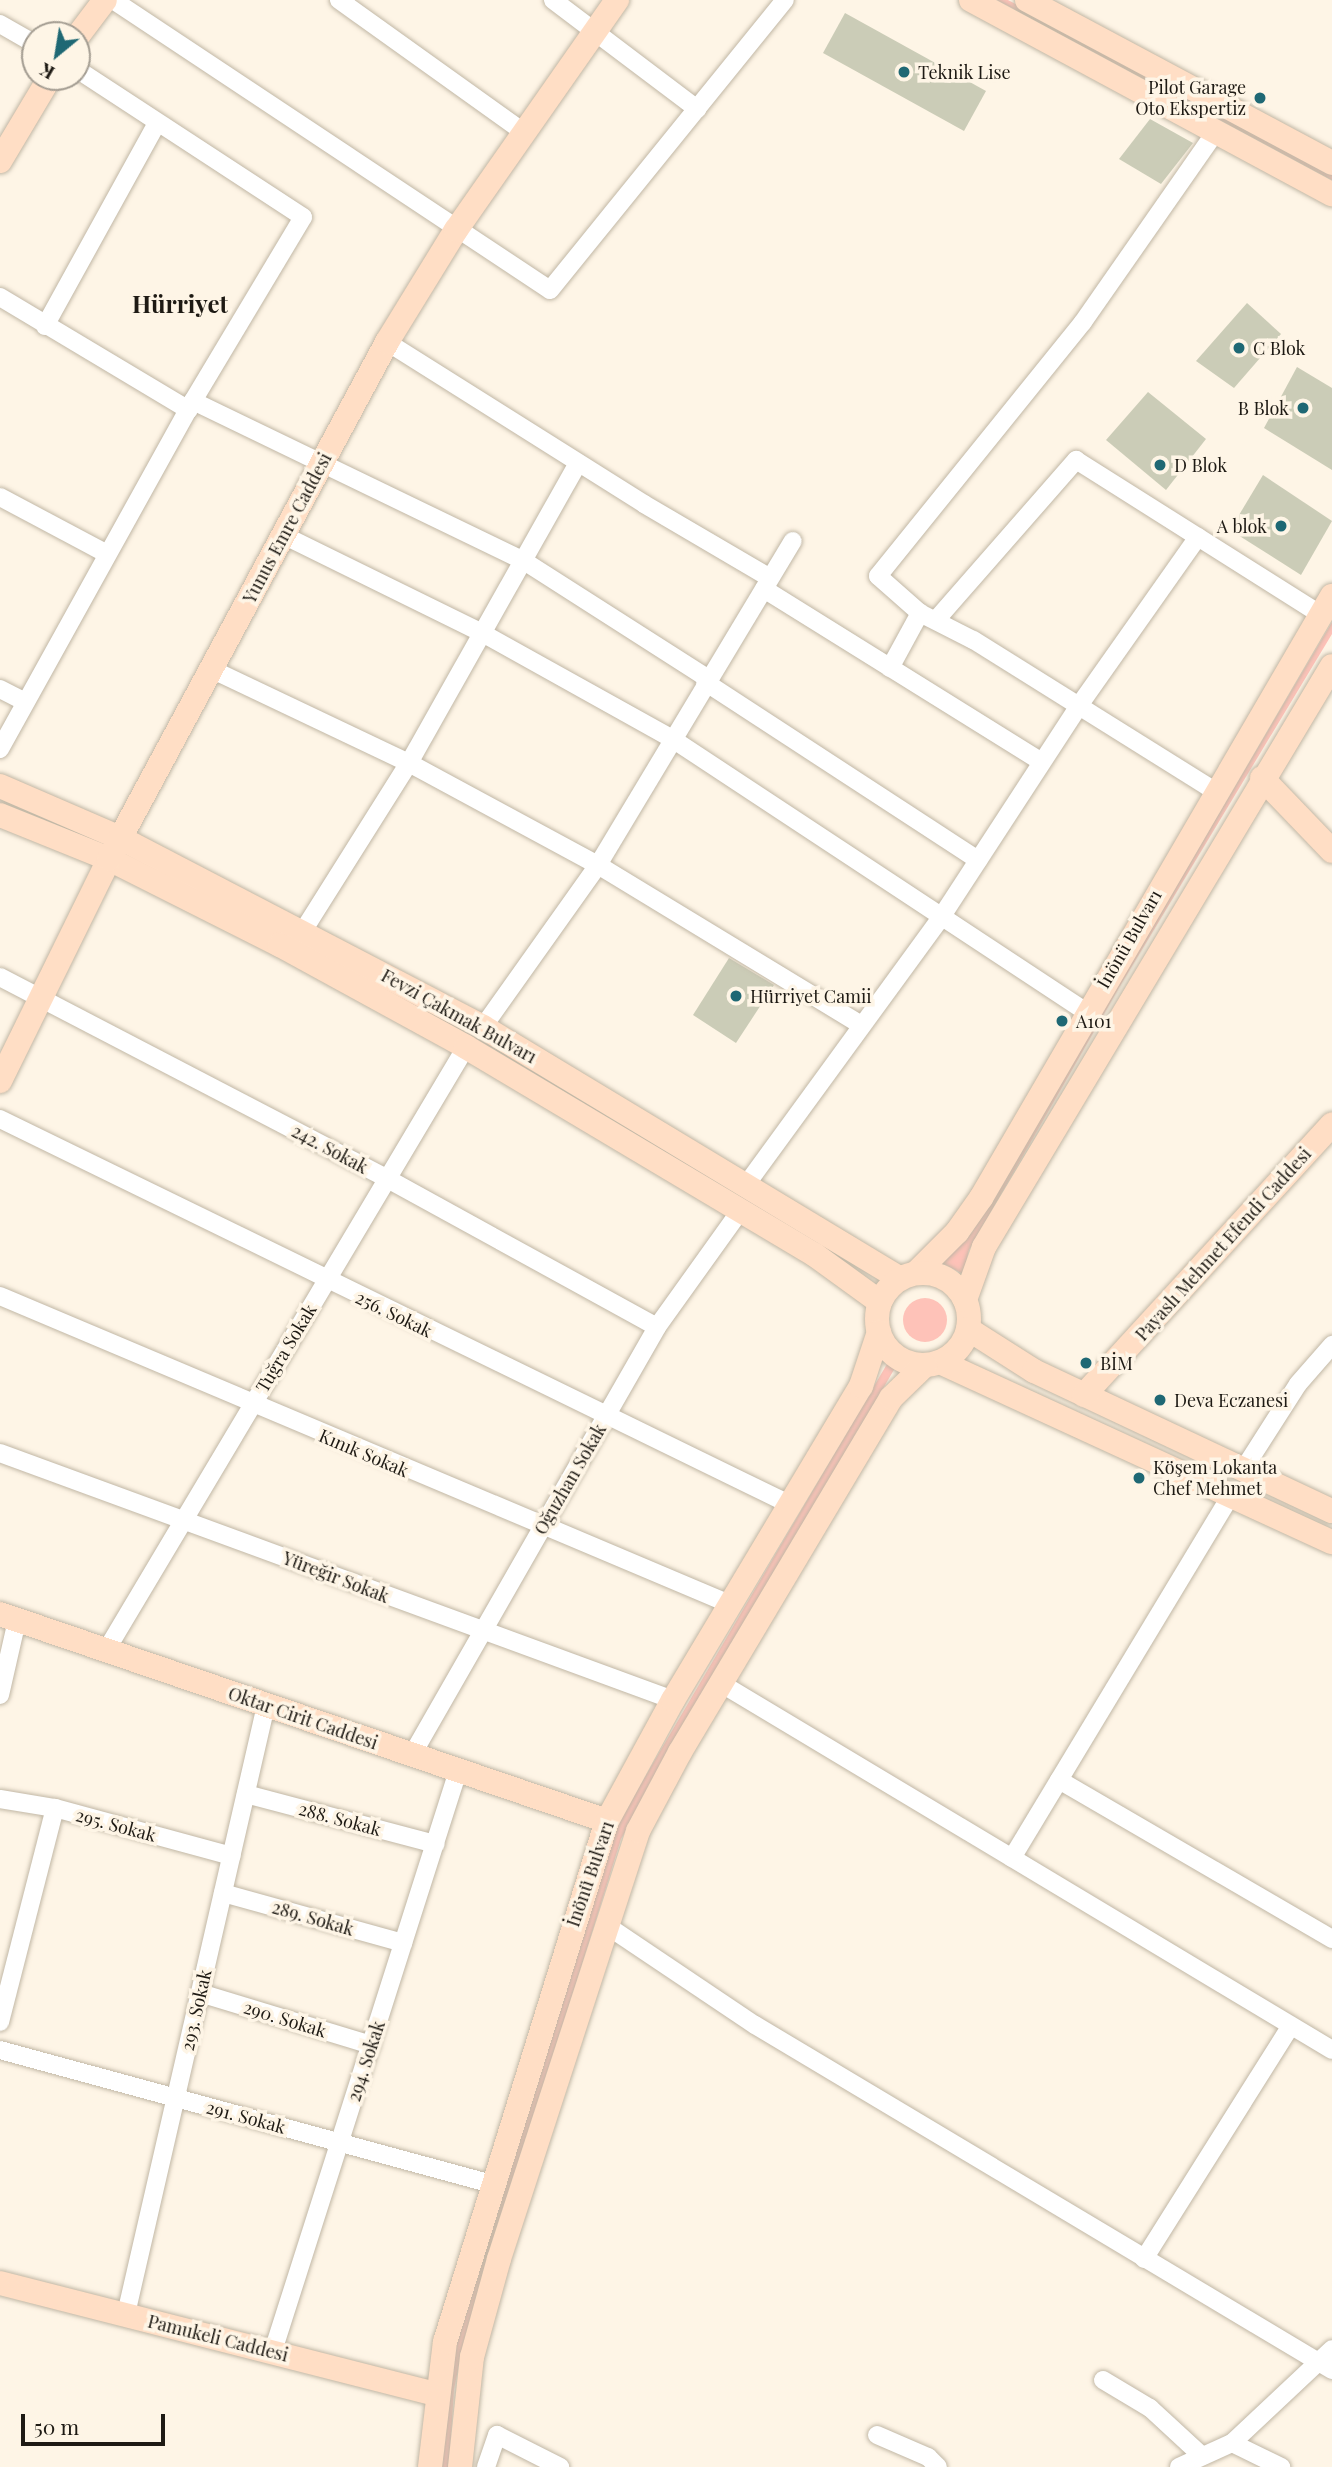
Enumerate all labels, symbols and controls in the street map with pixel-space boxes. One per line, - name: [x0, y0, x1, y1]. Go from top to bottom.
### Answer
- north arrow: [21, 21, 91, 91]
- text: K: [34, 58, 59, 87]
- place label: Teknik Lise: [918, 61, 1011, 83]
- marker: Teknik Lise: [896, 64, 912, 80]
- place label: Pilot Garage Oto Ekspertiz: [1135, 77, 1246, 119]
- marker: Pilot Garage Oto Ekspertiz: [1252, 90, 1268, 106]
- district label: Hürriyet: [132, 290, 228, 318]
- place label: C Blok: [1253, 337, 1305, 359]
- marker: C Blok: [1231, 340, 1247, 356]
- place label: B Blok: [1238, 397, 1289, 419]
- marker: B Blok: [1295, 400, 1311, 416]
- street label: Yunus Emre Caddesi: [238, 449, 336, 607]
- place label: D Blok: [1174, 454, 1227, 476]
- marker: D Blok: [1152, 457, 1168, 473]
- place label: A blok: [1217, 515, 1267, 537]
- marker: A blok: [1273, 518, 1289, 534]
- street label: İnönü Bulvarı: [1092, 886, 1166, 992]
- street label: Fevzi Çakmak Bulvarı: [378, 964, 540, 1068]
- place label: Hürriyet Camii: [750, 985, 872, 1007]
- marker: Hürriyet Camii: [728, 988, 744, 1004]
- place label: A101: [1076, 1010, 1111, 1032]
- marker: A101: [1054, 1013, 1070, 1029]
- street label: 242. Sokak: [288, 1120, 372, 1178]
- street label: Payaslı Mehmet Efendi Caddesi: [1130, 1143, 1316, 1345]
- street label: 256. Sokak: [352, 1286, 436, 1342]
- street label: Tuğra Sokak: [251, 1300, 321, 1396]
- place label: BİM: [1100, 1352, 1133, 1374]
- marker: BİM: [1078, 1355, 1094, 1371]
- place label: Deva Eczanesi: [1174, 1389, 1289, 1411]
- marker: Deva Eczanesi: [1152, 1392, 1168, 1408]
- street label: Oğuzhan Sokak: [530, 1420, 610, 1538]
- street label: Kınık Sokak: [316, 1424, 412, 1482]
- place label: Köşem Lokanta Chef Mehmet: [1153, 1457, 1277, 1500]
- marker: Köşem Lokanta Chef Mehmet: [1131, 1470, 1147, 1486]
- street label: Yüreğir Sokak: [280, 1547, 392, 1607]
- street label: Oktar Cirit Caddesi: [225, 1682, 381, 1754]
- street label: 288. Sokak: [296, 1798, 384, 1840]
- street label: 295. Sokak: [73, 1804, 159, 1846]
- street label: İnönü Bulvarı: [562, 1818, 618, 1930]
- street label: 289. Sokak: [270, 1896, 356, 1940]
- street label: 293. Sokak: [176, 1967, 216, 2053]
- street label: 290. Sokak: [241, 1996, 329, 2042]
- street label: 294. Sokak: [343, 2018, 389, 2104]
- street label: 291. Sokak: [204, 2096, 288, 2138]
- street label: Pamukeli Caddesi: [146, 2310, 290, 2366]
- scale bar: [24, 2400, 168, 2444]
- text: 50 m: [34, 2412, 79, 2440]

